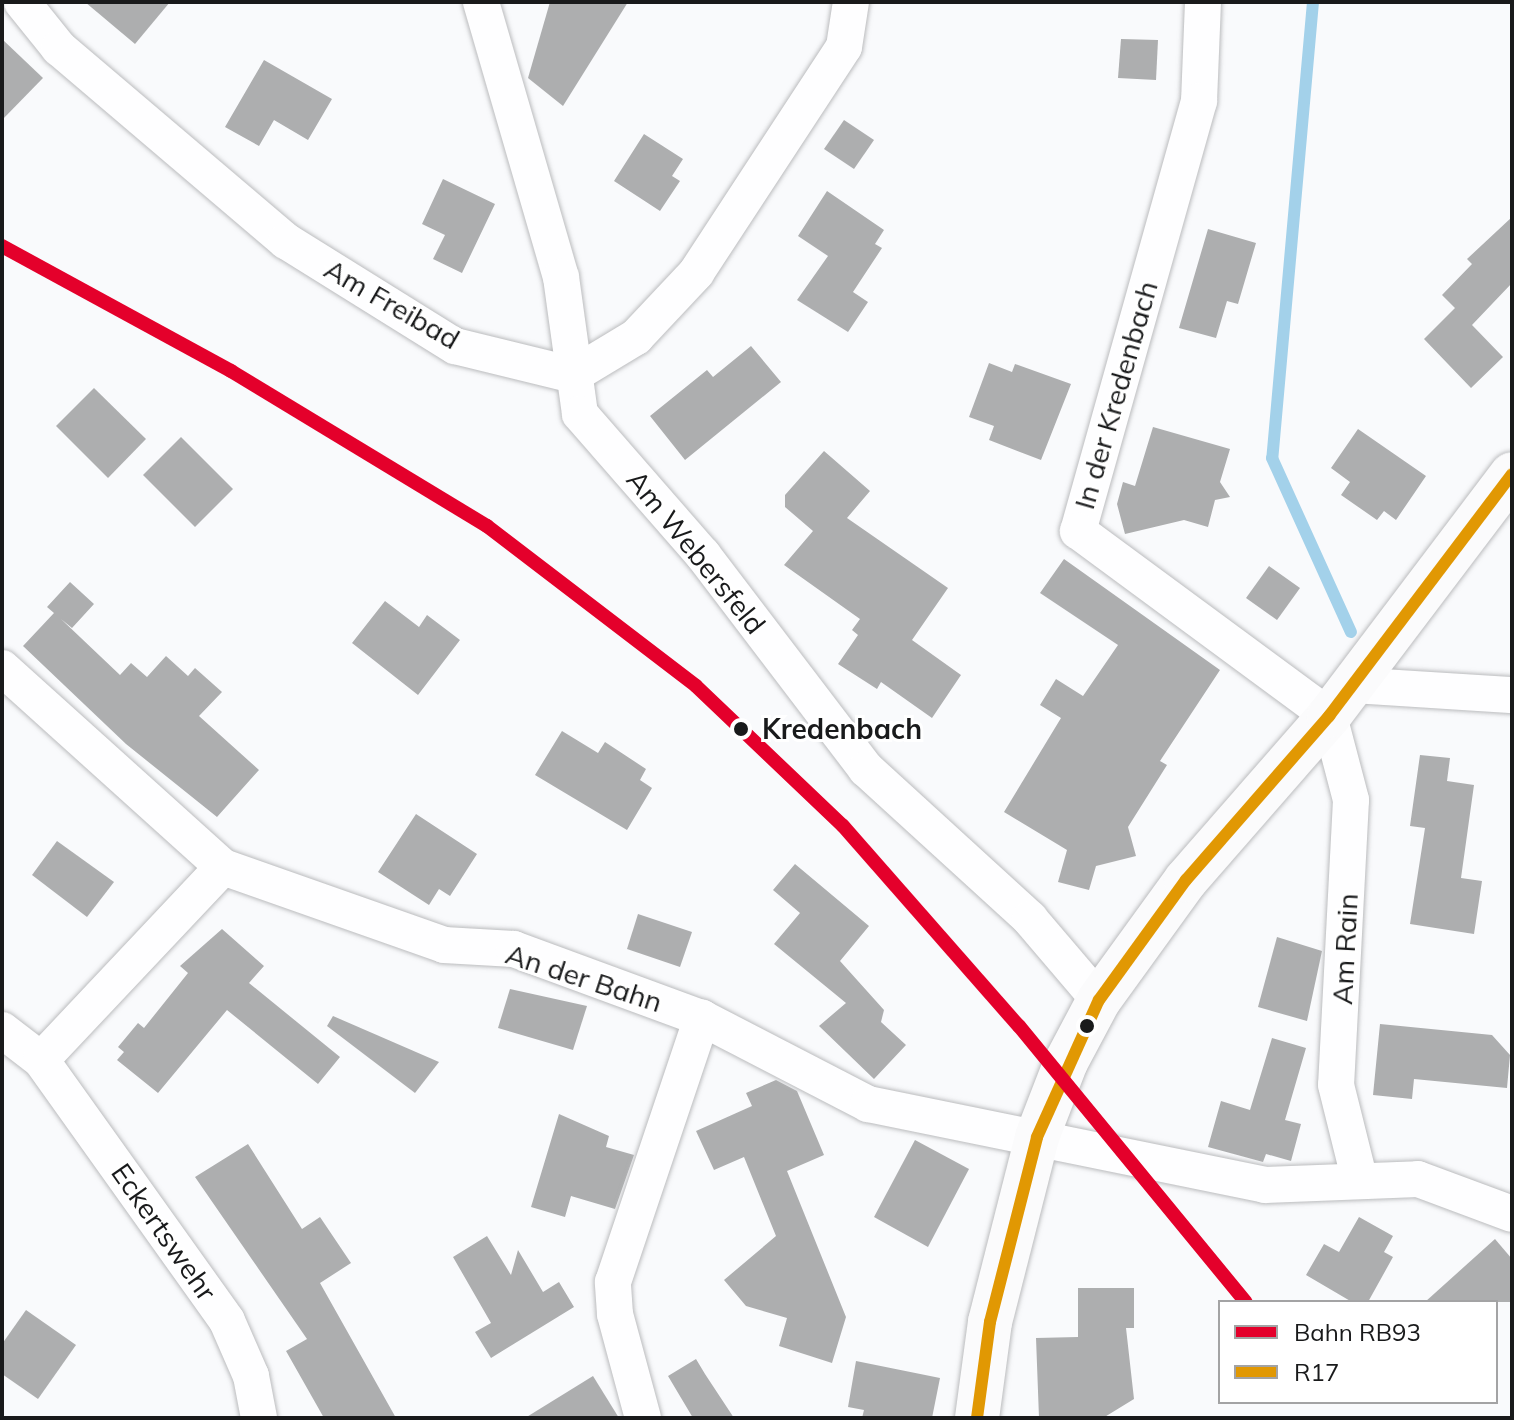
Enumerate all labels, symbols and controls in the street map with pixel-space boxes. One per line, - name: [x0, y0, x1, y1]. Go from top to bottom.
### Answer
- street label: Am Freibad: [319, 252, 465, 356]
- street label: In der Kredenbach: [1067, 277, 1165, 513]
- street label: Am Webersfeld: [620, 463, 772, 641]
- place label: Kredenbach: [762, 712, 922, 746]
- marker: Kredenbach: [727, 715, 755, 743]
- street label: Am Rain: [1325, 892, 1365, 1006]
- street label: An der Bahn: [502, 937, 666, 1019]
- unlabelled marker: [1079, 1018, 1095, 1034]
- street label: Eckertswehr: [104, 1157, 224, 1307]
- legend: [1218, 1300, 1498, 1404]
- text: Bahn RB93: [1294, 1317, 1421, 1347]
- text: R17: [1294, 1357, 1339, 1387]

